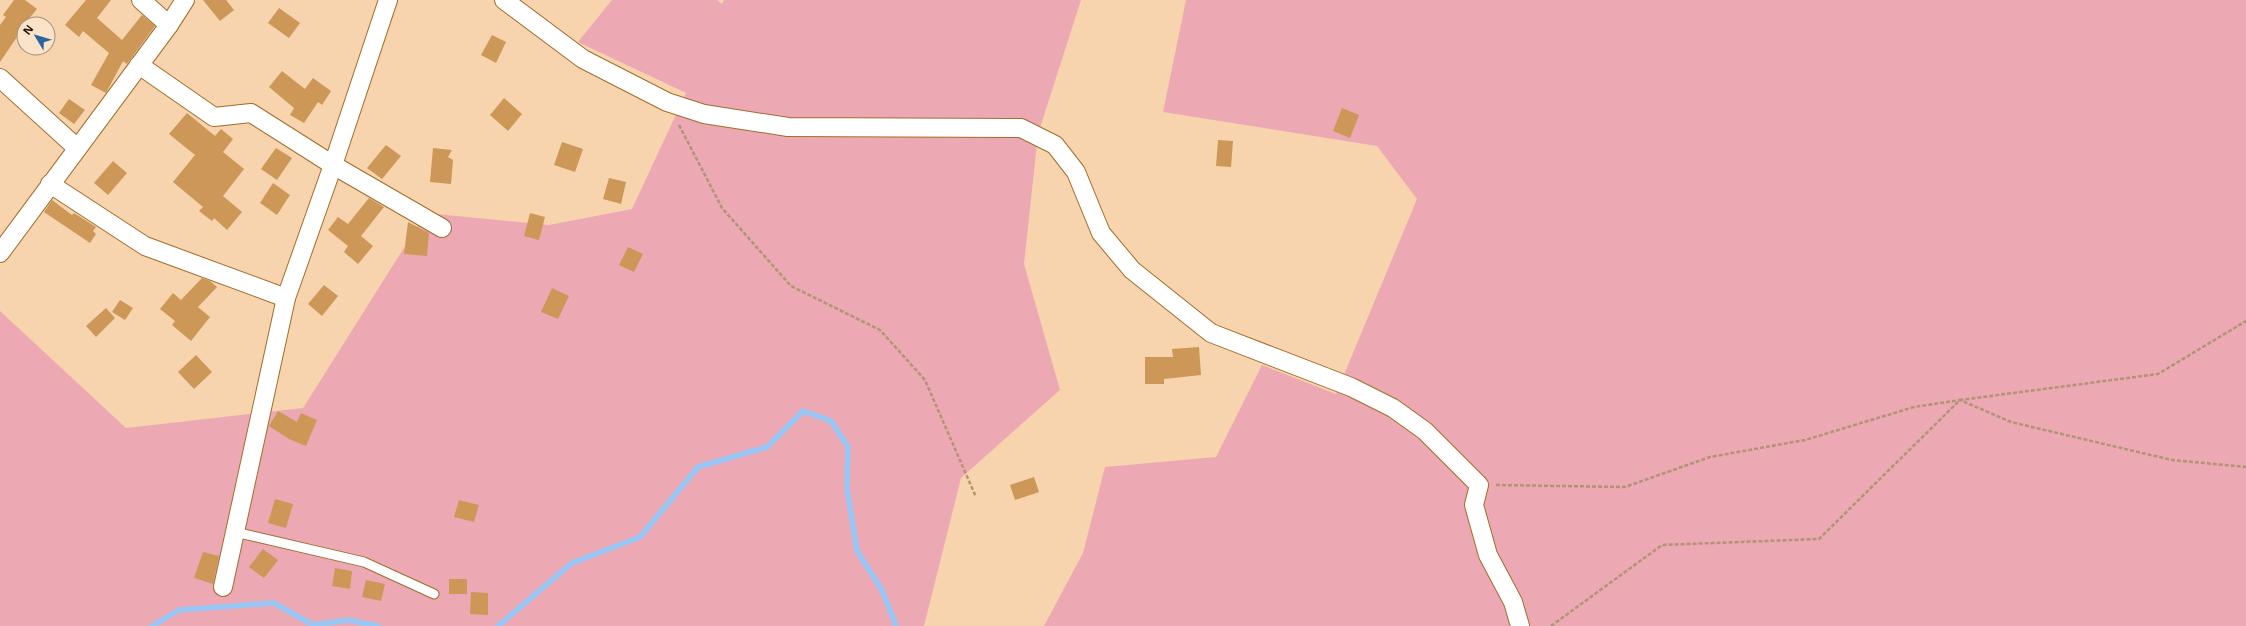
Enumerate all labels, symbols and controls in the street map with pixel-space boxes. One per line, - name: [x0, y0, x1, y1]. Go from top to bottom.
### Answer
- north arrow: [16, 16, 56, 56]
- text: N: [19, 21, 36, 38]

